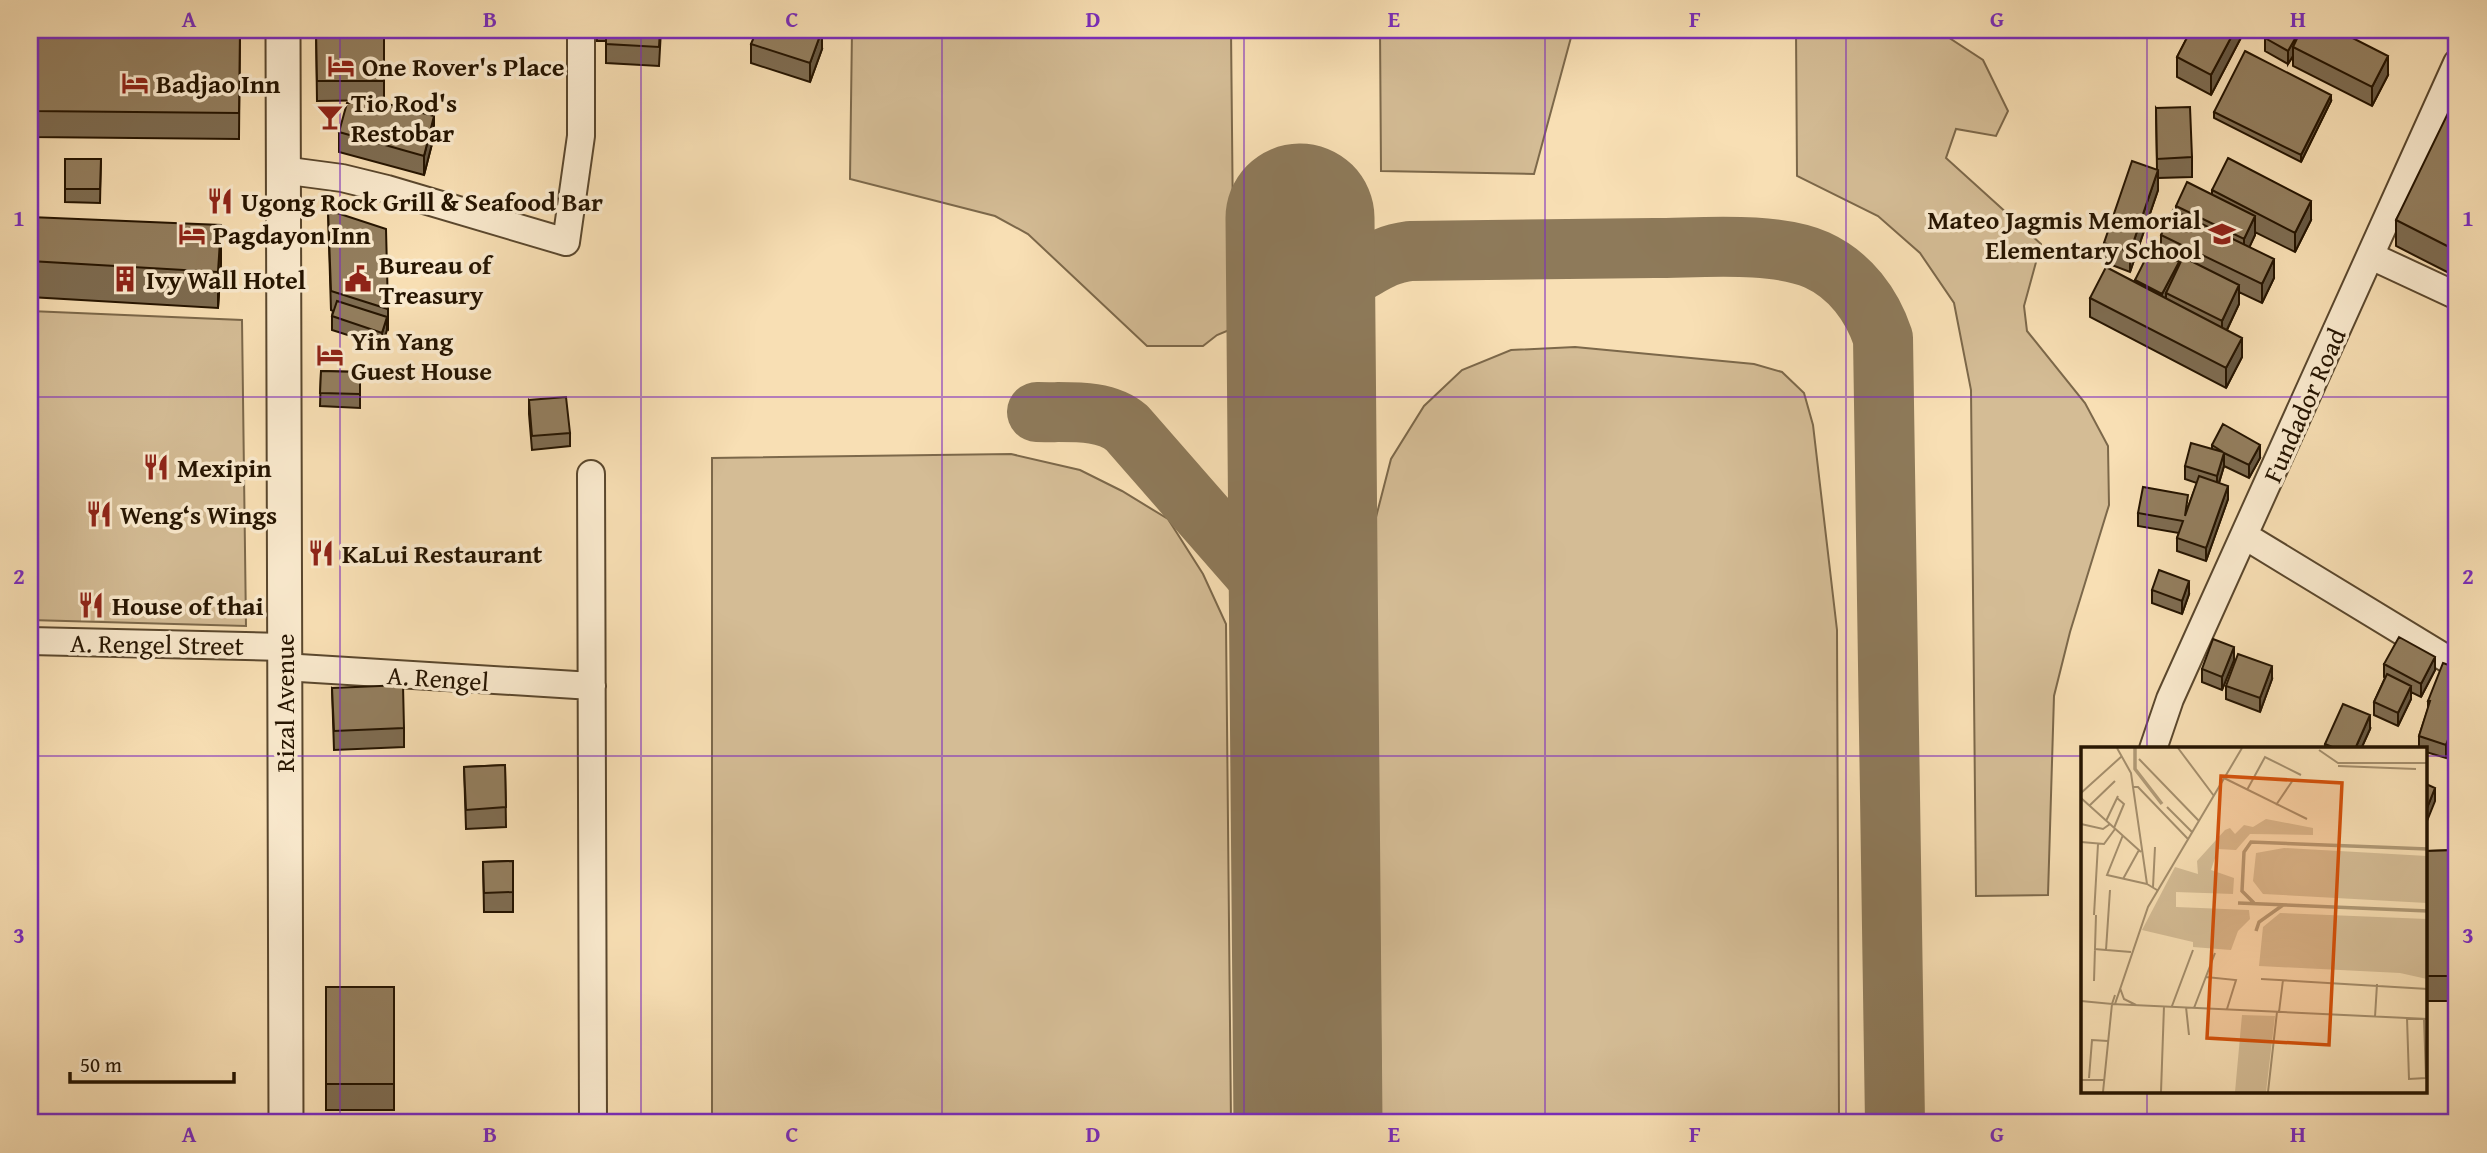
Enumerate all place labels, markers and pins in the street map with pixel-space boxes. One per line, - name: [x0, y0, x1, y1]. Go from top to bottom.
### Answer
- place label: One Rover's Place: [362, 47, 565, 86]
- hotel icon: One Rover's Place: [326, 51, 356, 81]
- place label: Badjao Inn: [156, 64, 281, 103]
- hotel icon: Badjao Inn: [120, 68, 150, 98]
- place label: Tio Rod's Restobar: [351, 83, 457, 152]
- bar icon: Tio Rod's Restobar: [315, 102, 345, 132]
- place label: Ugong Rock Grill & Seafood Bar: [241, 182, 603, 221]
- restaurant icon: Ugong Rock Grill & Seafood Bar: [205, 186, 235, 216]
- place label: Mateo Jagmis Memorial Elementary School: [1927, 200, 2201, 269]
- place label: Pagdayon Inn: [213, 215, 371, 254]
- hotel icon: Pagdayon Inn: [177, 219, 207, 249]
- school or university icon: Mateo Jagmis Memorial Elementary School: [2207, 219, 2237, 249]
- place label: Bureau of Treasury: [379, 245, 494, 314]
- place label: Ivy Wall Hotel: [146, 260, 306, 299]
- building icon: Ivy Wall Hotel: [110, 264, 140, 294]
- public building icon: Bureau of Treasury: [343, 264, 373, 294]
- place label: Yin Yang Guest House: [351, 321, 492, 390]
- hotel icon: Yin Yang Guest House: [315, 340, 345, 370]
- place label: Mexipin: [177, 448, 272, 487]
- restaurant icon: Mexipin: [141, 452, 171, 482]
- place label: Weng‘s Wings: [120, 495, 277, 534]
- restaurant icon: Weng‘s Wings: [84, 499, 114, 529]
- place label: KaLui Restaurant: [342, 534, 543, 573]
- restaurant icon: KaLui Restaurant: [306, 538, 336, 568]
- place label: House of thai: [112, 586, 264, 625]
- restaurant icon: House of thai: [76, 590, 106, 620]

